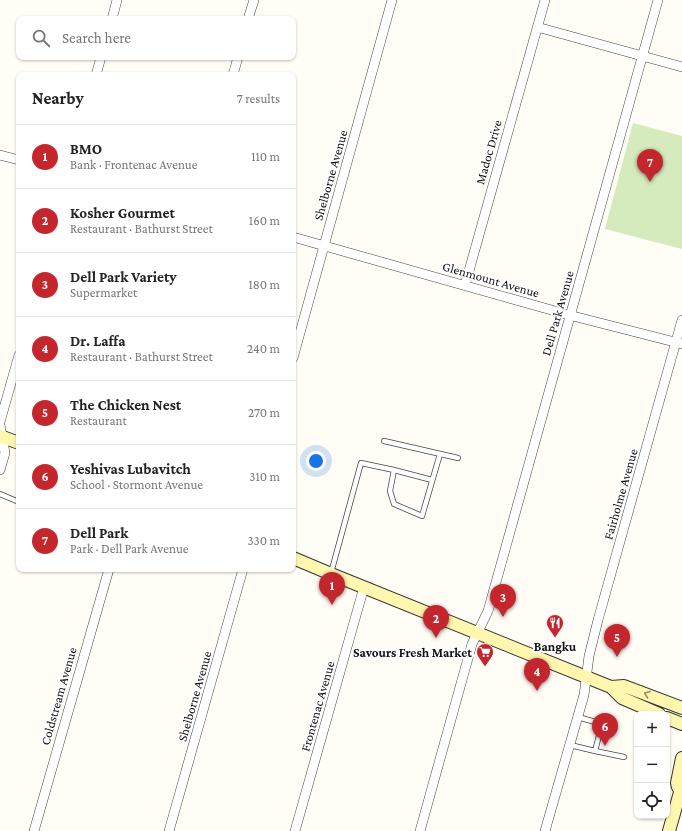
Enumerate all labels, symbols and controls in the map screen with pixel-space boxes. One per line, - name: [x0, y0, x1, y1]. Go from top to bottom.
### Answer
- search box: [16, 16, 296, 60]
- icon: search: [30, 27, 52, 49]
- text: Search here: [62, 30, 131, 46]
- text: Nearby: [32, 89, 84, 108]
- text: 7 results: [237, 91, 280, 106]
- street label: Madoc Drive: [472, 118, 505, 186]
- street label: Shelborne Avenue: [310, 128, 351, 222]
- text: BMO: [70, 141, 102, 157]
- text: 1: [43, 149, 47, 164]
- text: 110 m: [251, 149, 280, 164]
- pin: 7: [637, 149, 663, 182]
- text: Bank · Frontenac Avenue: [70, 157, 197, 172]
- text: Kosher Gourmet: [70, 205, 175, 221]
- text: 2: [42, 213, 48, 228]
- text: 160 m: [249, 213, 280, 228]
- text: Restaurant · Bathurst Street: [70, 221, 213, 236]
- street label: Glenmount Avenue: [441, 258, 541, 301]
- text: Dell Park Variety: [70, 269, 177, 285]
- street label: Dell Park Avenue: [538, 269, 577, 357]
- text: 3: [42, 277, 48, 292]
- text: 180 m: [248, 277, 280, 292]
- text: Supermarket: [70, 285, 137, 300]
- text: Dr. Laffa: [70, 333, 125, 349]
- text: 4: [41, 341, 49, 356]
- text: 240 m: [247, 341, 280, 356]
- text: Restaurant · Bathurst Street: [70, 349, 213, 364]
- text: The Chicken Nest: [70, 397, 181, 413]
- text: 5: [42, 405, 48, 420]
- text: 270 m: [248, 405, 280, 420]
- text: Restaurant: [70, 413, 127, 428]
- street label: Fairholme Avenue: [600, 447, 641, 541]
- your location: [306, 451, 326, 471]
- text: Yeshivas Lubavitch: [70, 461, 191, 477]
- text: 6: [41, 469, 49, 484]
- text: 310 m: [249, 469, 280, 484]
- text: School · Stormont Avenue: [70, 477, 203, 492]
- text: Dell Park: [70, 525, 128, 541]
- text: 7: [42, 533, 48, 548]
- text: 330 m: [247, 533, 280, 548]
- text: Park · Dell Park Avenue: [70, 541, 189, 556]
- pin: 1: [319, 572, 345, 605]
- pin: 3: [490, 584, 516, 617]
- pin: 2: [423, 605, 449, 638]
- restaurant icon: Bangku: [545, 613, 565, 638]
- pin: 5: [604, 624, 630, 657]
- place label: Bangku: [534, 639, 577, 654]
- supermarket icon: Savours Fresh Market: [475, 642, 495, 667]
- street label: Coldstream Avenue: [37, 645, 80, 747]
- place label: Savours Fresh Market: [353, 645, 472, 660]
- street label: Shelborne Avenue: [174, 649, 215, 743]
- pin: 4: [524, 658, 550, 691]
- street label: Frontenac Avenue: [297, 659, 338, 753]
- one-way arrow: [643, 691, 650, 699]
- map controls: [634, 711, 670, 819]
- button: +: [634, 711, 670, 747]
- pin: 6: [592, 713, 618, 746]
- button: −: [634, 747, 670, 783]
- button: locate: [634, 783, 670, 819]

